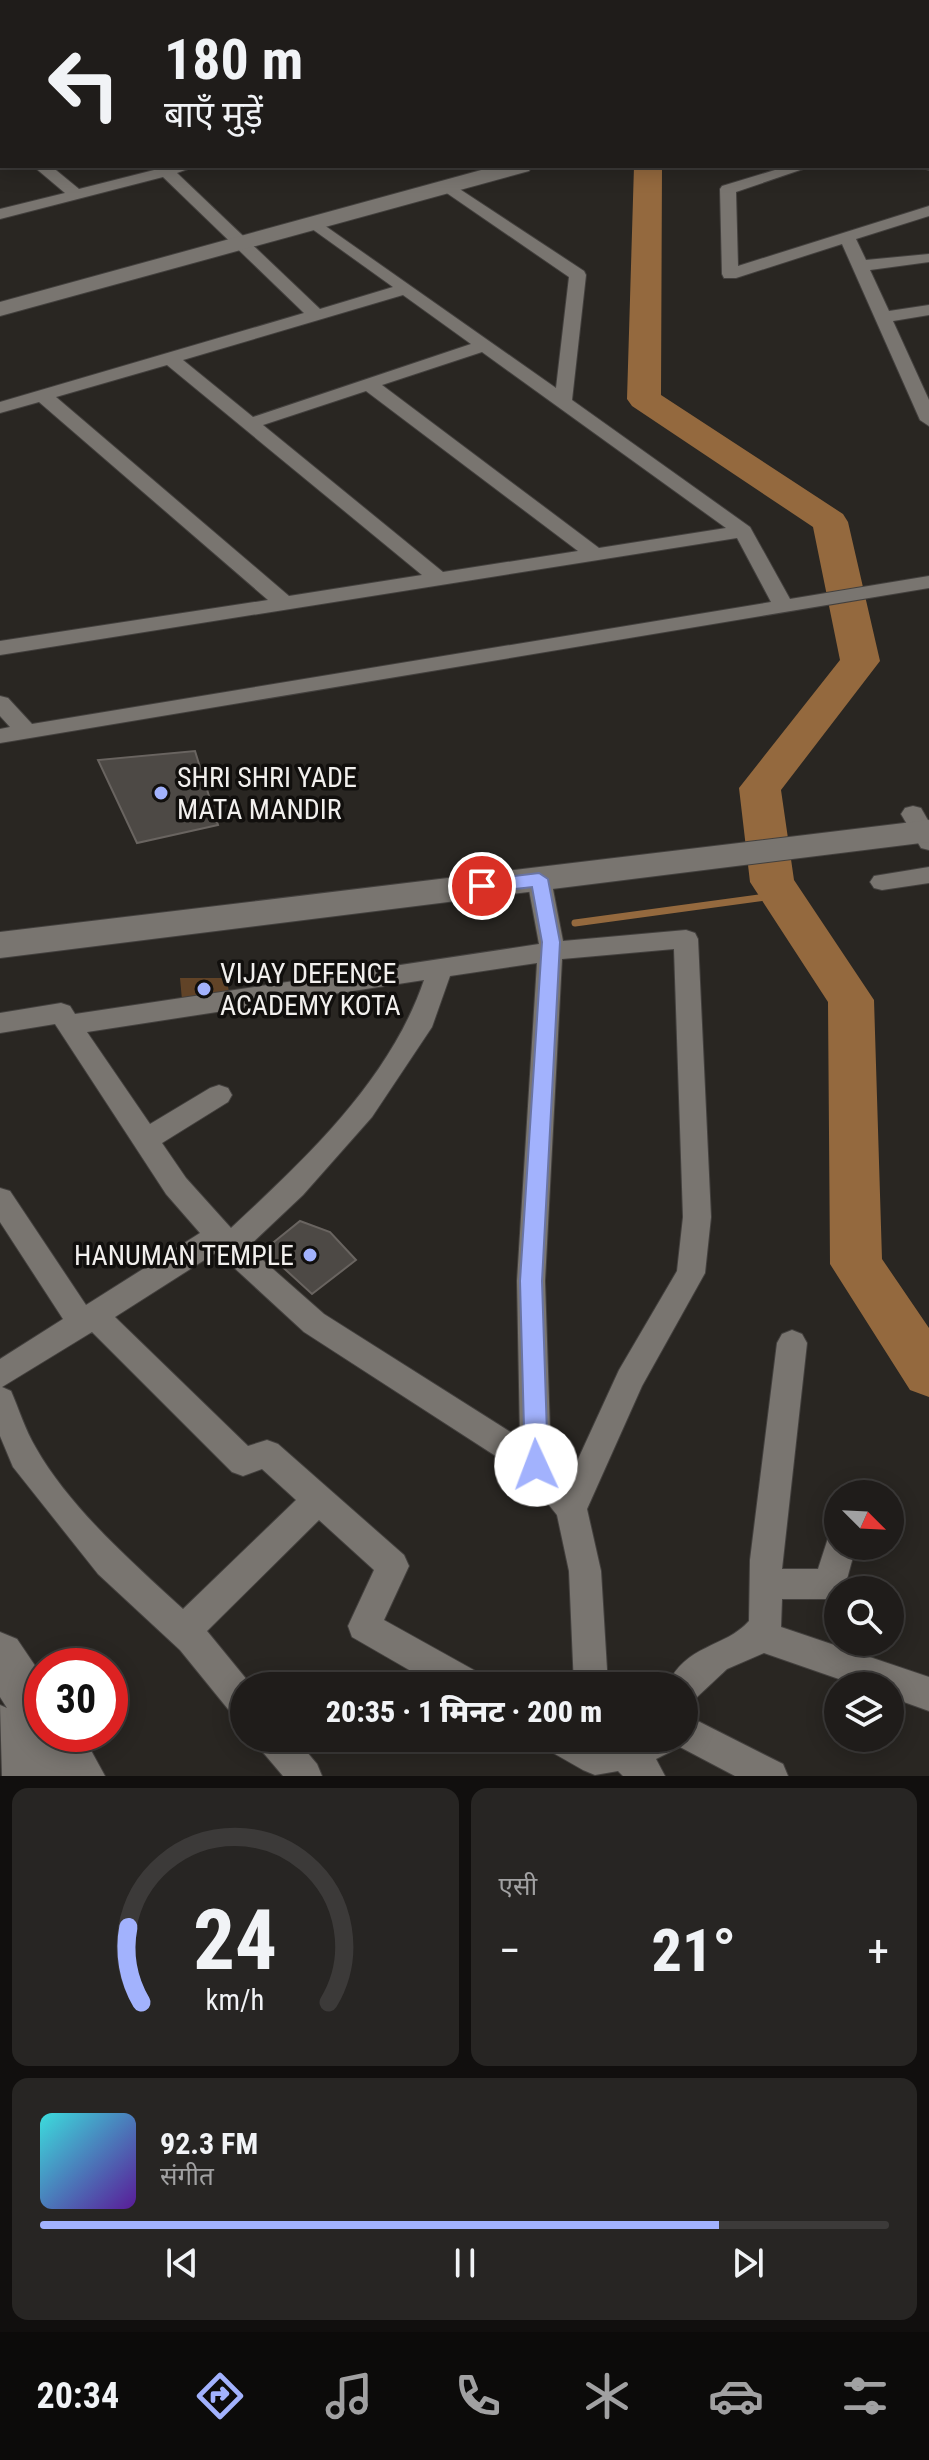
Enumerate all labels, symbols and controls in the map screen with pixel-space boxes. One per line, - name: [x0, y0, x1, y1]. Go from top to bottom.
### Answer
- text: 180 m: [164, 27, 303, 93]
- icon: left: [32, 32, 136, 136]
- text: बाएँ मुड़ें: [164, 94, 263, 136]
- place label: SHRI SHRI YADE MATA MANDIR: [177, 761, 357, 826]
- marker: SHRI SHRI YADE MATA MANDIR: [152, 784, 170, 802]
- pin: [448, 852, 516, 920]
- icon: arrive: [460, 864, 504, 908]
- place label: VIJAY DEFENCE ACADEMY KOTA: [220, 957, 401, 1022]
- marker: VIJAY DEFENCE ACADEMY KOTA: [195, 980, 213, 998]
- place label: HANUMAN TEMPLE: [74, 1239, 294, 1272]
- marker: HANUMAN TEMPLE: [301, 1246, 319, 1264]
- position arrow: [494, 1423, 578, 1507]
- north arrow: [824, 1480, 904, 1560]
- map controls: [824, 1480, 904, 1752]
- button: search: [824, 1576, 904, 1656]
- speed limit sign: 30: [24, 1648, 128, 1752]
- button: layers: [824, 1672, 904, 1752]
- text: 20:35 · 1 मिनट · 200 m: [326, 1694, 602, 1729]
- text: एसी: [499, 1871, 537, 1901]
- text: 24: [193, 1892, 277, 1989]
- text: 21°: [652, 1915, 736, 1986]
- text: −: [499, 1925, 521, 1977]
- text: +: [867, 1925, 889, 1977]
- text: km/h: [206, 1983, 265, 2017]
- text: 92.3 FM: [160, 2126, 258, 2161]
- text: संगीत: [160, 2161, 214, 2191]
- icon: previous: [160, 2241, 204, 2285]
- icon: pause: [443, 2241, 487, 2285]
- icon: next: [726, 2241, 770, 2285]
- icon: directions: [192, 2368, 248, 2424]
- icon: music: [321, 2368, 377, 2424]
- icon: phone: [450, 2368, 506, 2424]
- icon: climate: [579, 2368, 635, 2424]
- icon: car: [708, 2368, 764, 2424]
- icon: filters: [837, 2368, 893, 2424]
- text: 20:34: [36, 2375, 119, 2417]

